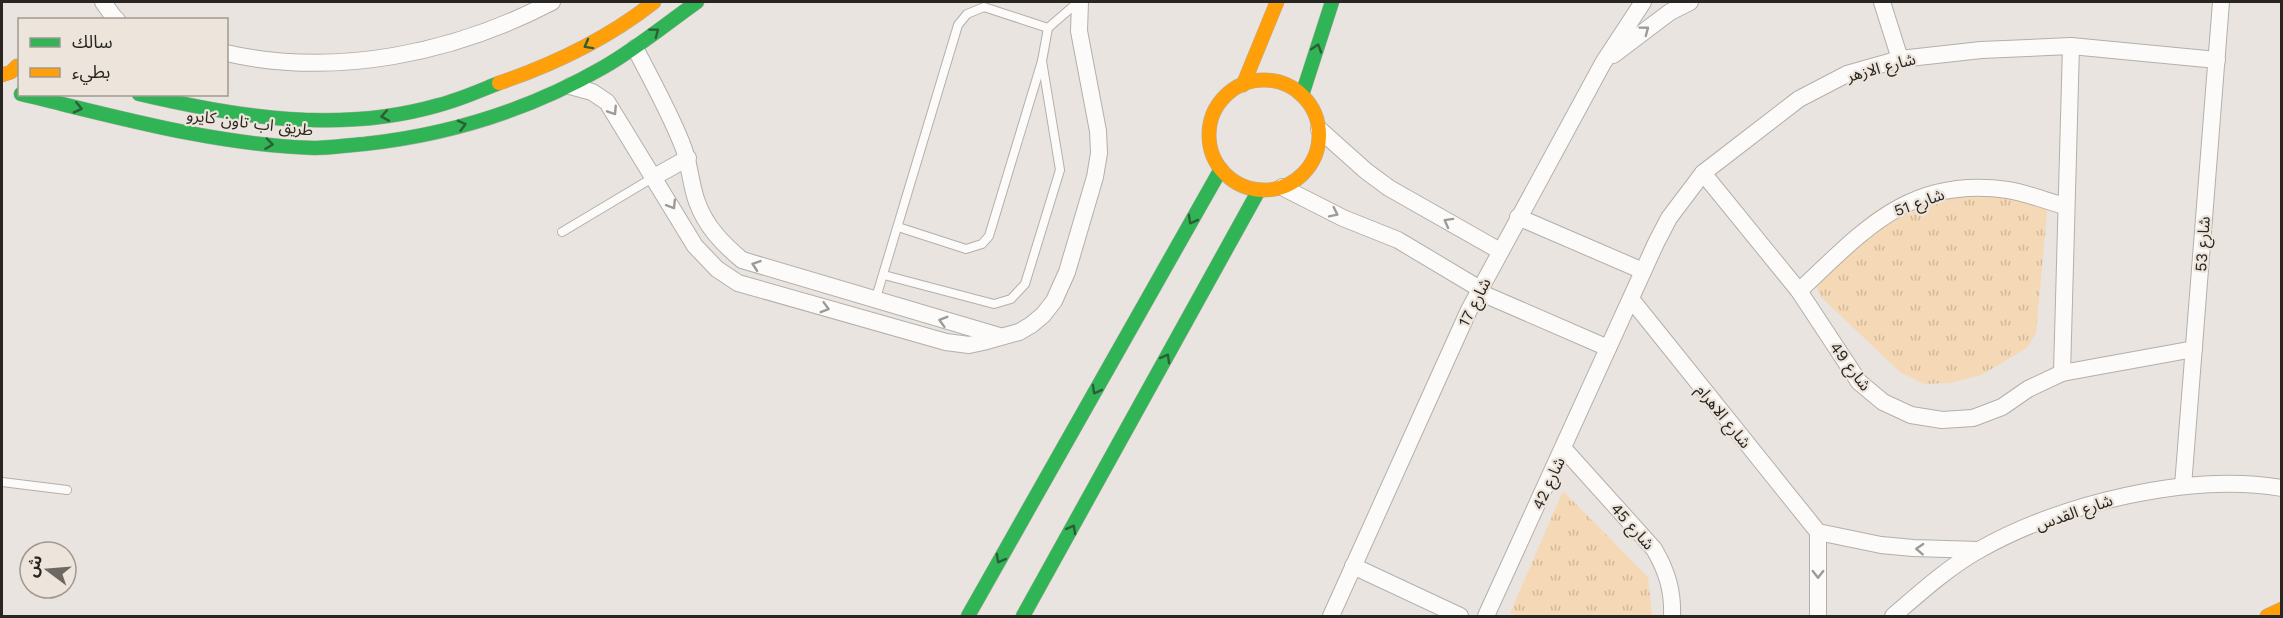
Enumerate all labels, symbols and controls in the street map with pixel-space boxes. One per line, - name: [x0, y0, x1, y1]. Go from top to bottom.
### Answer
- legend: [18, 18, 228, 96]
- one-way arrow: [1639, 27, 1650, 38]
- one-way arrow: [649, 29, 660, 40]
- text: سالك: [72, 31, 113, 52]
- one-way arrow: [584, 38, 594, 49]
- one-way arrow: [1309, 43, 1322, 54]
- street label: شارع الازهر: [1844, 49, 1918, 89]
- text: بطيء: [72, 61, 110, 85]
- one-way arrow: [73, 100, 83, 113]
- one-way arrow: [606, 104, 617, 115]
- street label: طريق اب تاون كايرو: [185, 105, 315, 141]
- one-way arrow: [380, 109, 390, 122]
- one-way arrow: [457, 120, 467, 133]
- one-way arrow: [265, 137, 274, 150]
- street label: شارع 51: [1891, 185, 1948, 223]
- one-way arrow: [664, 199, 676, 209]
- one-way arrow: [1328, 206, 1339, 218]
- one-way arrow: [1188, 214, 1199, 224]
- street label: شارع 53: [2191, 216, 2217, 272]
- one-way arrow: [1444, 218, 1455, 229]
- one-way arrow: [751, 260, 762, 273]
- street label: شارع 17: [1454, 275, 1497, 331]
- one-way arrow: [819, 301, 830, 313]
- one-way arrow: [938, 316, 949, 328]
- street label: شارع 49: [1824, 338, 1875, 396]
- one-way arrow: [1159, 354, 1170, 364]
- street label: شارع الاهرام: [1690, 381, 1755, 454]
- one-way arrow: [1092, 383, 1103, 394]
- street label: شارع 42: [1528, 454, 1572, 514]
- street label: شارع القدس: [2033, 490, 2116, 537]
- street label: شارع 45: [1605, 499, 1658, 555]
- one-way arrow: [1064, 524, 1076, 535]
- north arrow: [18, 540, 78, 600]
- one-way arrow: [1916, 542, 1925, 555]
- text: ش: [22, 553, 46, 579]
- one-way arrow: [996, 553, 1007, 564]
- one-way arrow: [1812, 570, 1824, 579]

